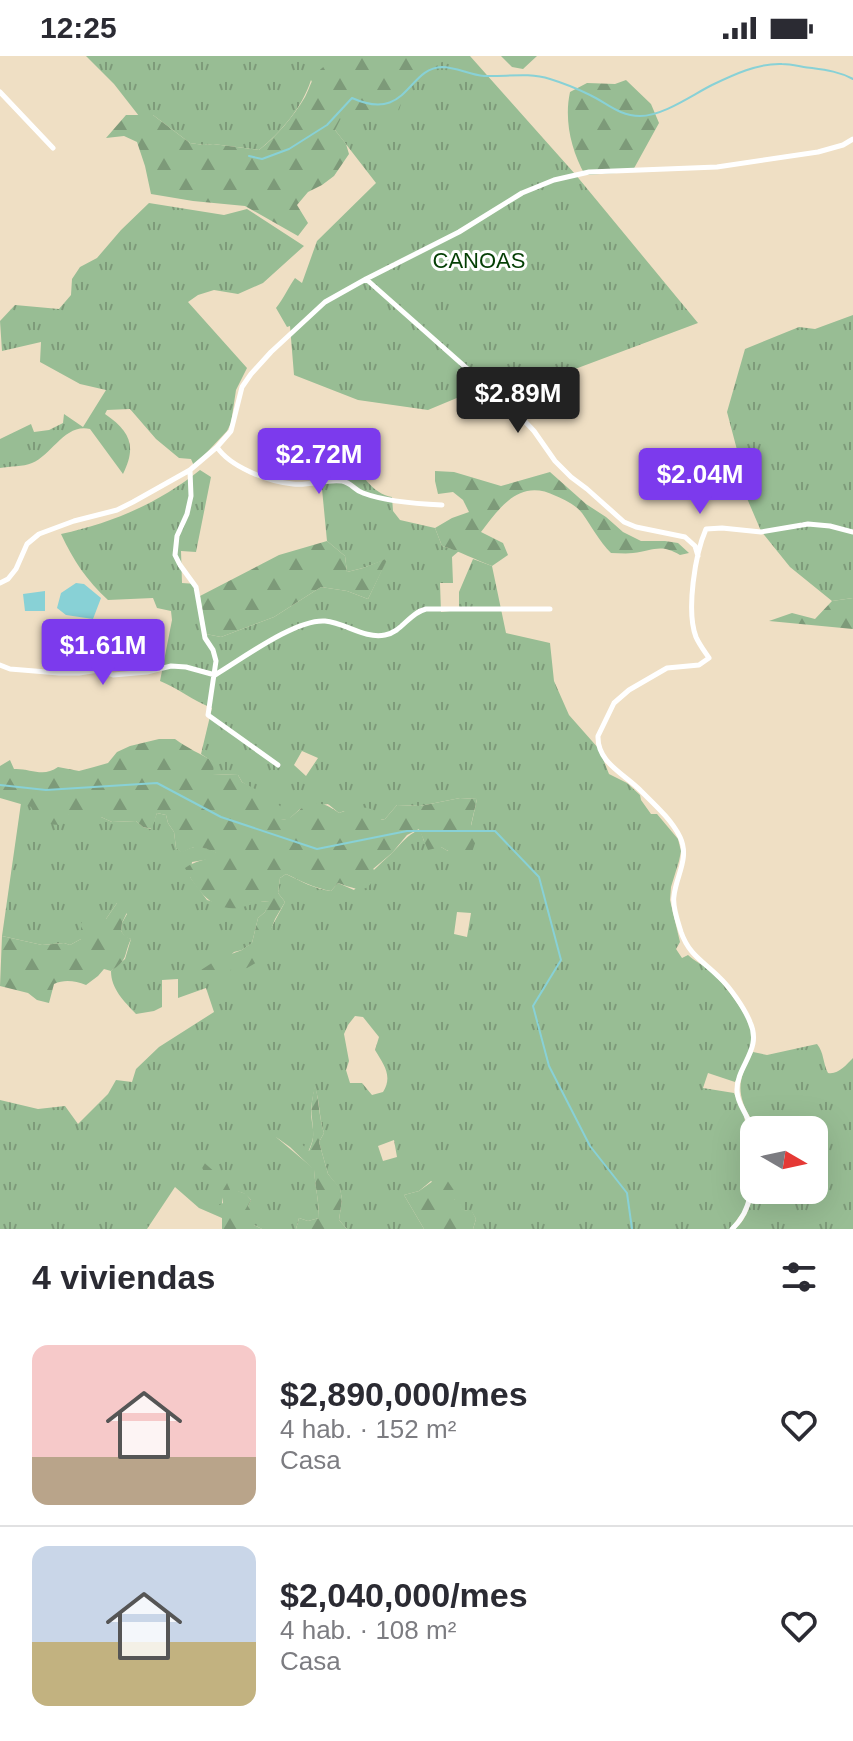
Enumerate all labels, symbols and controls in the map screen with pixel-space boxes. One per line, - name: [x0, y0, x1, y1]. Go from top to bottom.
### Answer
- text: 12:25: [40, 11, 117, 44]
- park label: CANOAS: [433, 248, 525, 273]
- pin: $2.89M: [453, 367, 583, 435]
- text: $2.89M: [475, 378, 561, 408]
- pin: $2.72M: [254, 428, 384, 496]
- text: $2.72M: [276, 439, 362, 469]
- pin: $2.04M: [635, 448, 765, 516]
- text: $2.04M: [657, 459, 743, 489]
- pin: $1.61M: [38, 619, 168, 687]
- text: $1.61M: [60, 630, 146, 660]
- north arrow: [740, 1116, 828, 1204]
- map controls: [740, 1116, 828, 1204]
- icon: filters: [777, 1255, 821, 1299]
- text: 4 viviendas: [32, 1258, 215, 1296]
- text: $2,890,000/mes: [280, 1375, 528, 1413]
- icon: home: [96, 1377, 192, 1473]
- icon: heart: [777, 1403, 821, 1447]
- text: 4 hab. · 152 m²: [280, 1414, 456, 1444]
- text: Casa: [280, 1445, 341, 1475]
- text: $2,040,000/mes: [280, 1576, 528, 1614]
- icon: home: [96, 1578, 192, 1674]
- icon: heart: [777, 1604, 821, 1648]
- text: 4 hab. · 108 m²: [280, 1615, 456, 1645]
- text: Casa: [280, 1646, 341, 1676]

